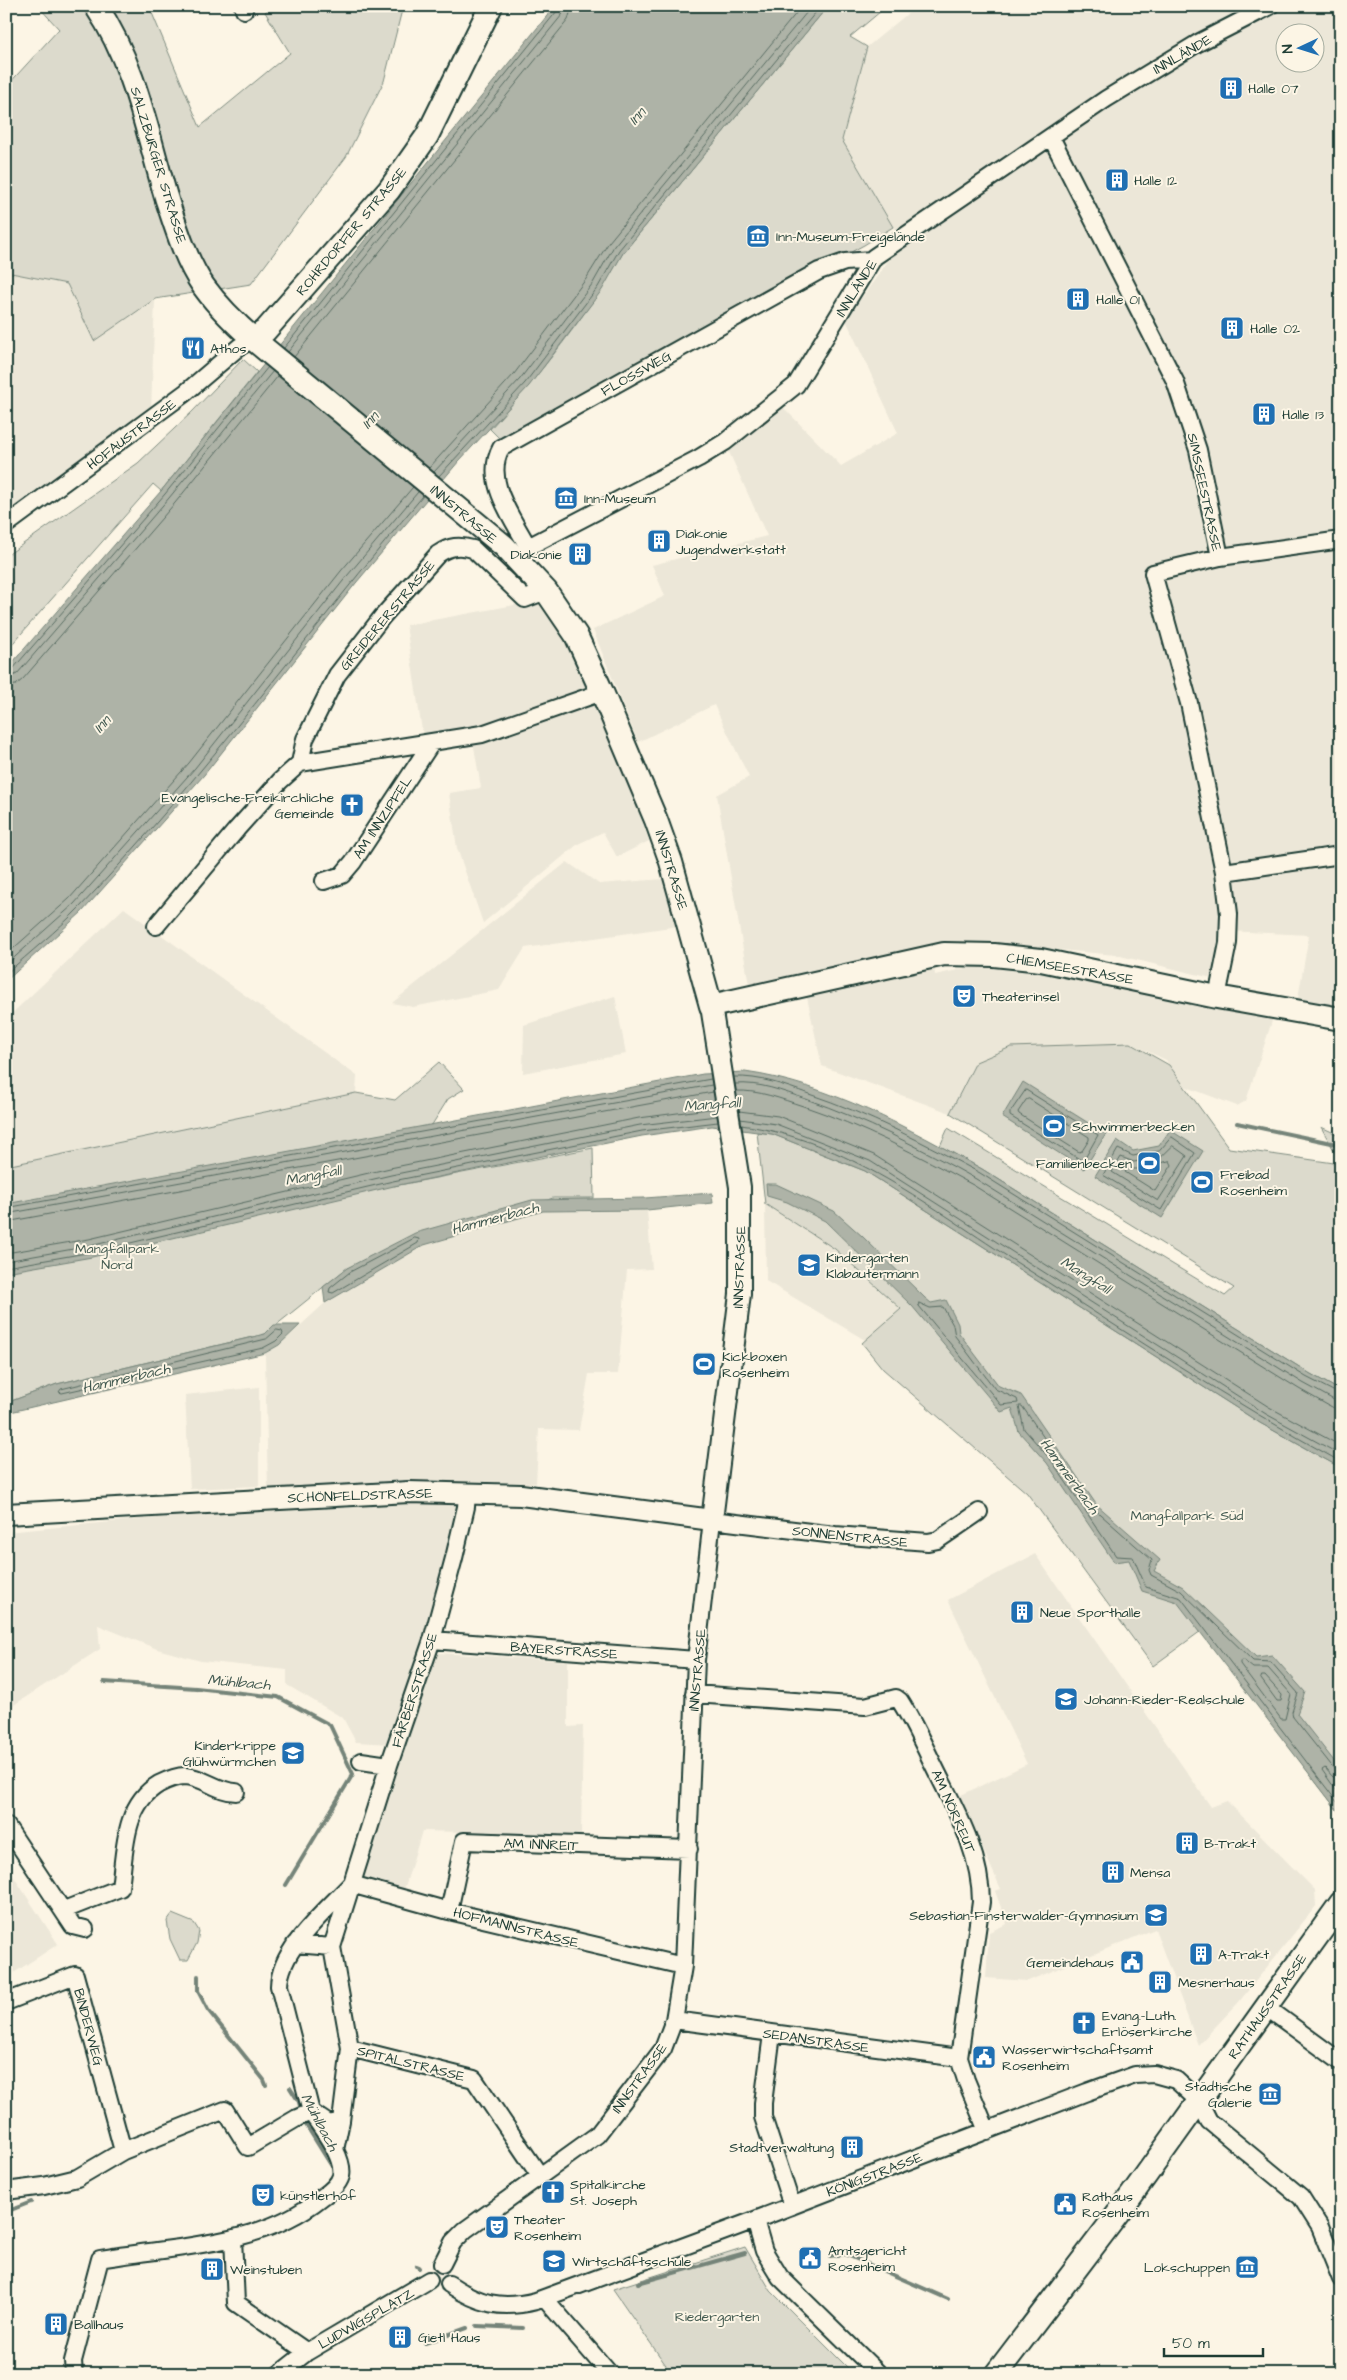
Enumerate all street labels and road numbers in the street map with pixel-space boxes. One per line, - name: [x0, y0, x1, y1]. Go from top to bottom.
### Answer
- street label: INNLÄNDE: [1150, 30, 1216, 80]
- street label: SALZBURGER STRASSE: [125, 84, 192, 247]
- street label: ROHRDORFER STRASSE: [292, 162, 412, 300]
- street label: INNLÄNDE: [831, 255, 883, 321]
- street label: FLOSSWEG: [598, 346, 676, 402]
- street label: HOFAUSTRASSE: [83, 394, 181, 475]
- street label: SIMSSEESTRASSE: [1182, 431, 1226, 554]
- street label: INNSTRASSE: [425, 481, 502, 549]
- street label: GREIDERERSTRASSE: [336, 556, 440, 675]
- street label: AM INNZIPFEL: [348, 772, 417, 863]
- street label: INNSTRASSE: [649, 828, 693, 913]
- street label: CHIEMSEESTRASSE: [1005, 948, 1136, 990]
- street label: INNSTRASSE: [729, 1225, 751, 1309]
- street label: SCHÖNFELDSTRASSE: [287, 1483, 434, 1509]
- street label: SONNENSTRASSE: [791, 1521, 909, 1553]
- street label: INNSTRASSE: [684, 1627, 712, 1712]
- street label: FÄRBERSTRASSE: [387, 1630, 443, 1750]
- street label: BAYERSTRASSE: [510, 1637, 619, 1665]
- street label: AM NÖRREUT: [926, 1767, 980, 1856]
- street label: AM INNREIT: [503, 1834, 579, 1856]
- street label: HOFMANNSTRASSE: [451, 1903, 581, 1953]
- street label: RATHAUSSTRASSE: [1224, 1949, 1312, 2063]
- street label: BINDERWEG: [68, 1986, 108, 2068]
- street label: SEDANSTRASSE: [761, 2024, 871, 2058]
- street label: INNSTRASSE: [607, 2039, 673, 2118]
- street label: SPITALSTRASSE: [355, 2041, 467, 2087]
- street label: KÖNIGSTRASSE: [823, 2147, 926, 2202]
- street label: LUDWIGSPLATZ: [315, 2283, 418, 2355]

